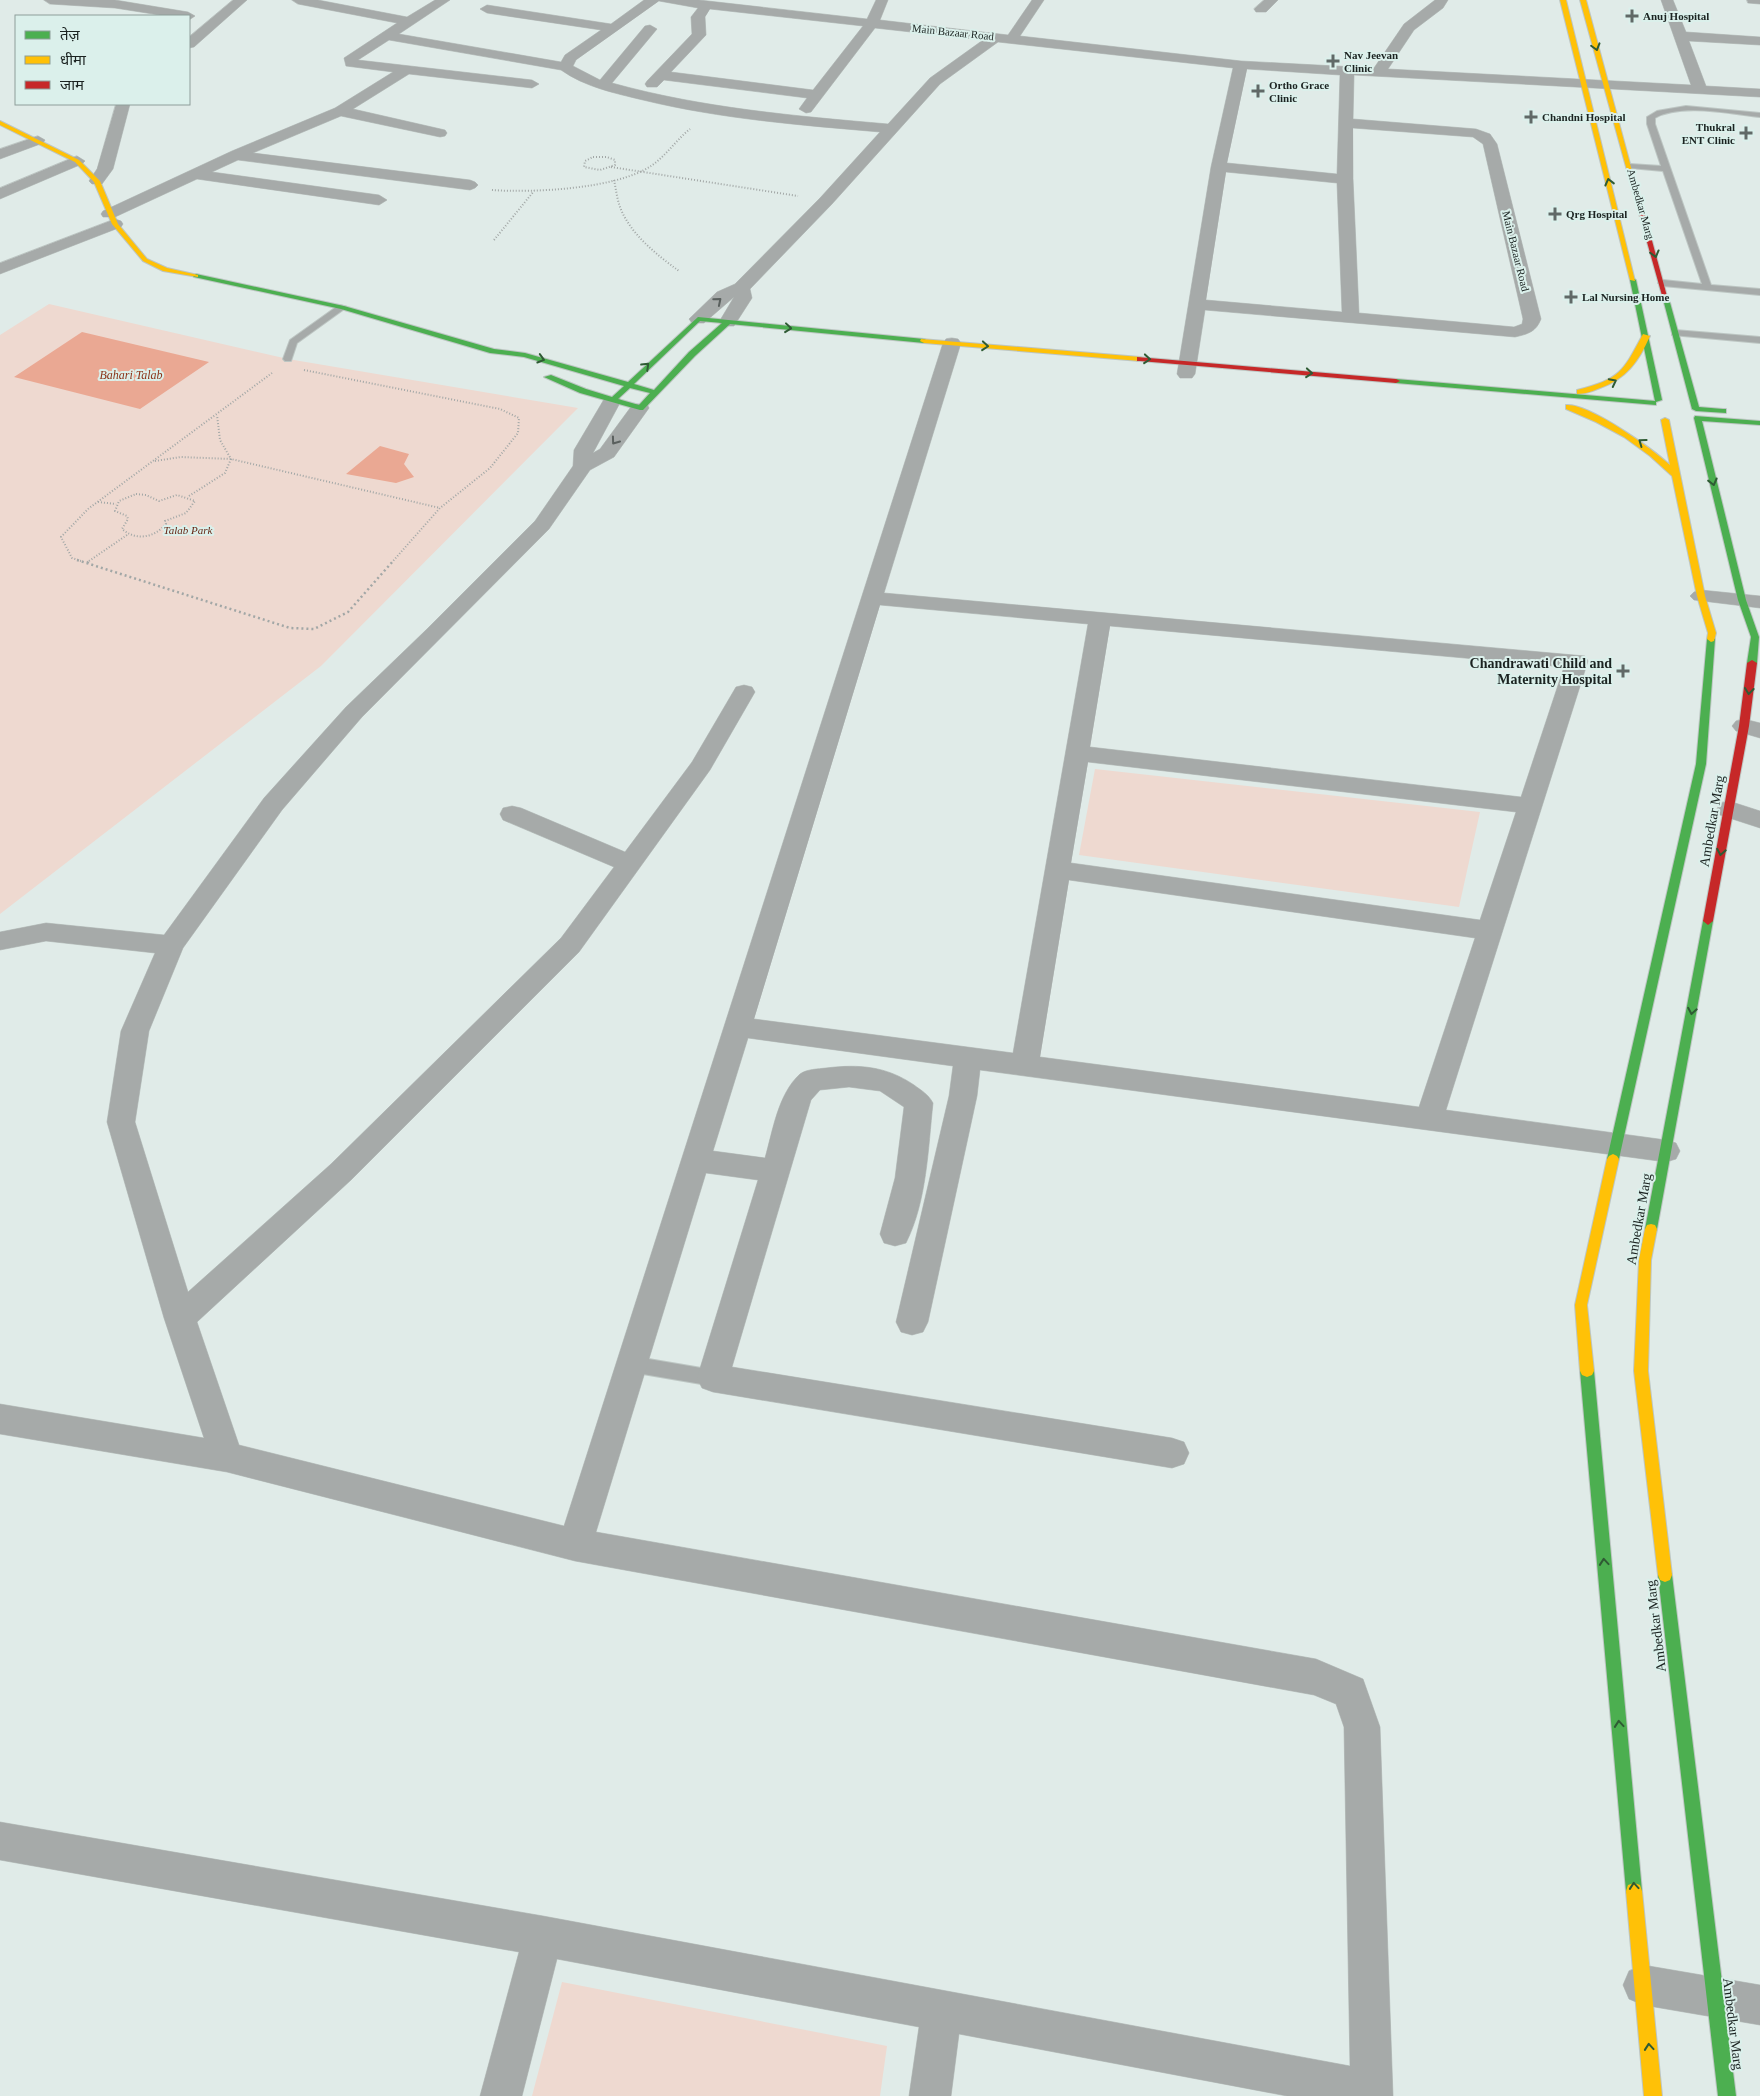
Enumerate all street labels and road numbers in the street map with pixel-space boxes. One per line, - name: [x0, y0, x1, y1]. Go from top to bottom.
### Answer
- street label: Main Bazaar Road: [911, 22, 995, 42]
- street label: Ambedkar Marg: [1625, 167, 1657, 241]
- street label: Main Bazaar Road: [1500, 210, 1532, 293]
- street label: Ambedkar Marg: [1697, 774, 1727, 868]
- street label: Ambedkar Marg: [1624, 1172, 1654, 1266]
- street label: Ambedkar Marg: [1643, 1579, 1669, 1673]
- street label: Ambedkar Marg: [1720, 1977, 1746, 2071]

